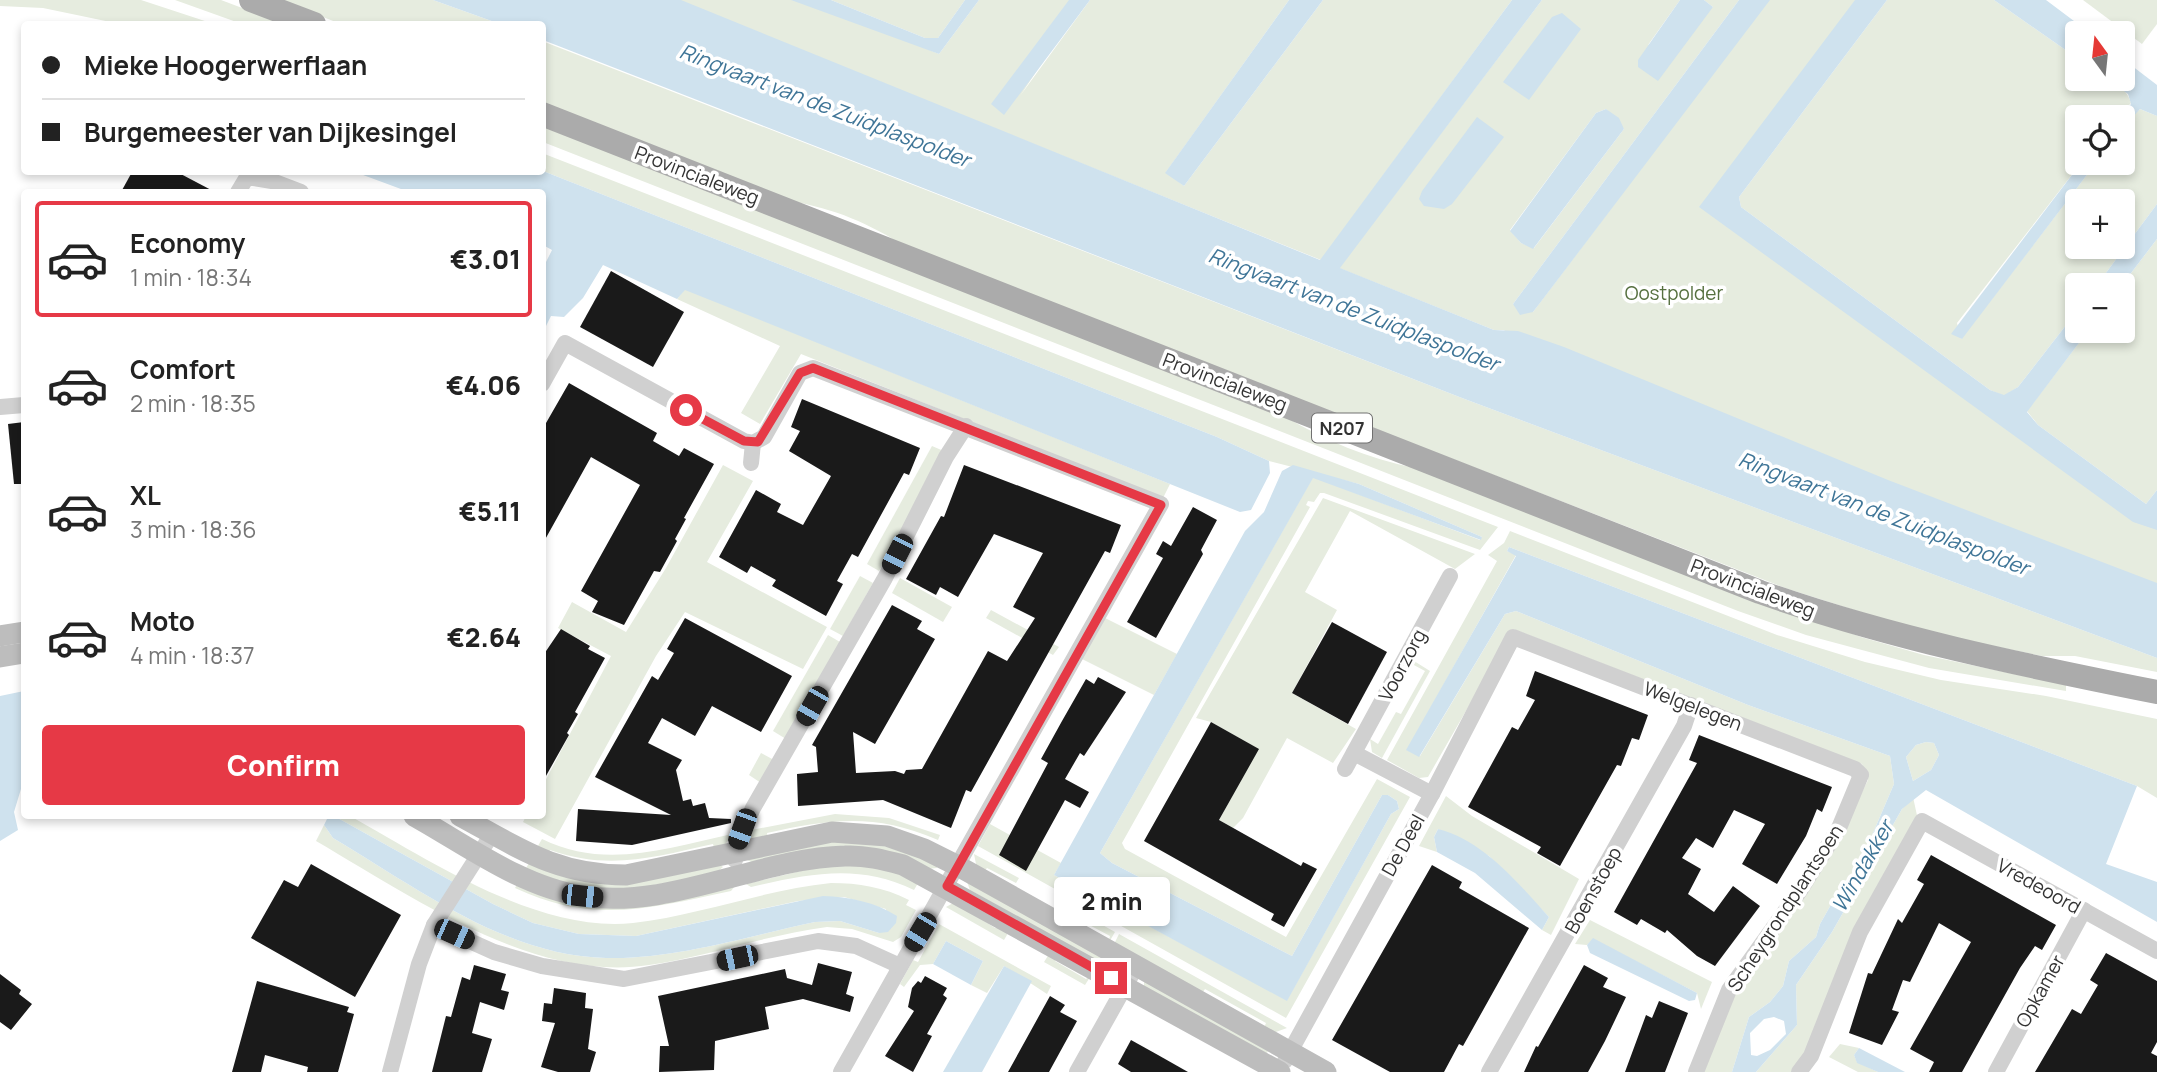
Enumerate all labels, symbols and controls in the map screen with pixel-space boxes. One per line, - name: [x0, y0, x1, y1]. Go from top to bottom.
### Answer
- north arrow: [2065, 21, 2135, 91]
- map controls: [2065, 21, 2135, 343]
- water label: Ringvaart van de Zuidplaspolder: [676, 37, 976, 174]
- text: Mieke Hoogerwerflaan: [84, 47, 367, 83]
- button: locate: [2065, 105, 2135, 175]
- text: Burgemeester van Dijkesingel: [84, 114, 457, 150]
- street label: Provincialeweg: [631, 139, 763, 211]
- button: +: [2065, 189, 2135, 259]
- text: Economy: [130, 225, 245, 261]
- icon: car: [46, 228, 109, 291]
- text: €3.01: [450, 241, 521, 277]
- water label: Ringvaart van de Zuidplaspolder: [1205, 241, 1505, 378]
- text: 1 min · 18:34: [130, 261, 252, 293]
- button: −: [2065, 273, 2135, 343]
- park label: Oostpolder: [1625, 280, 1723, 306]
- street label: Provincialeweg: [1159, 346, 1291, 418]
- text: Comfort: [130, 351, 236, 387]
- icon: car: [46, 354, 109, 417]
- text: €4.06: [446, 367, 521, 403]
- text: 2 min · 18:35: [130, 387, 256, 419]
- route start: [670, 394, 702, 426]
- road number: N207: [1312, 414, 1372, 442]
- water label: Ringvaart van de Zuidplaspolder: [1735, 445, 2035, 582]
- text: XL: [130, 477, 161, 513]
- icon: car: [46, 480, 109, 543]
- text: €5.11: [459, 493, 521, 529]
- text: 3 min · 18:36: [130, 513, 256, 545]
- car: [879, 531, 916, 577]
- street label: Provincialeweg: [1687, 552, 1819, 624]
- text: Moto: [130, 603, 195, 639]
- icon: car: [46, 606, 109, 669]
- text: €2.64: [447, 619, 521, 655]
- street label: Voorzorg: [1372, 624, 1432, 706]
- text: 4 min · 18:37: [130, 639, 255, 671]
- street label: Welgelegen: [1640, 675, 1746, 737]
- car: [793, 683, 832, 729]
- button: Confirm: [42, 725, 525, 805]
- car: [725, 806, 760, 852]
- street label: De Deel: [1375, 809, 1431, 881]
- water label: Windakker: [1825, 813, 1901, 917]
- street label: Scheygrondplantsoen: [1721, 819, 1849, 997]
- street label: Boenstoep: [1558, 842, 1628, 938]
- street label: Vredeoord: [1992, 852, 2086, 920]
- callout: 2 min: [1053, 876, 1169, 926]
- car: [561, 883, 604, 909]
- text: 2 min: [1082, 885, 1143, 917]
- car: [901, 909, 940, 955]
- car: [431, 916, 478, 952]
- car: [715, 943, 760, 973]
- street label: Opkamer: [2009, 950, 2071, 1032]
- route end: [1095, 962, 1127, 994]

